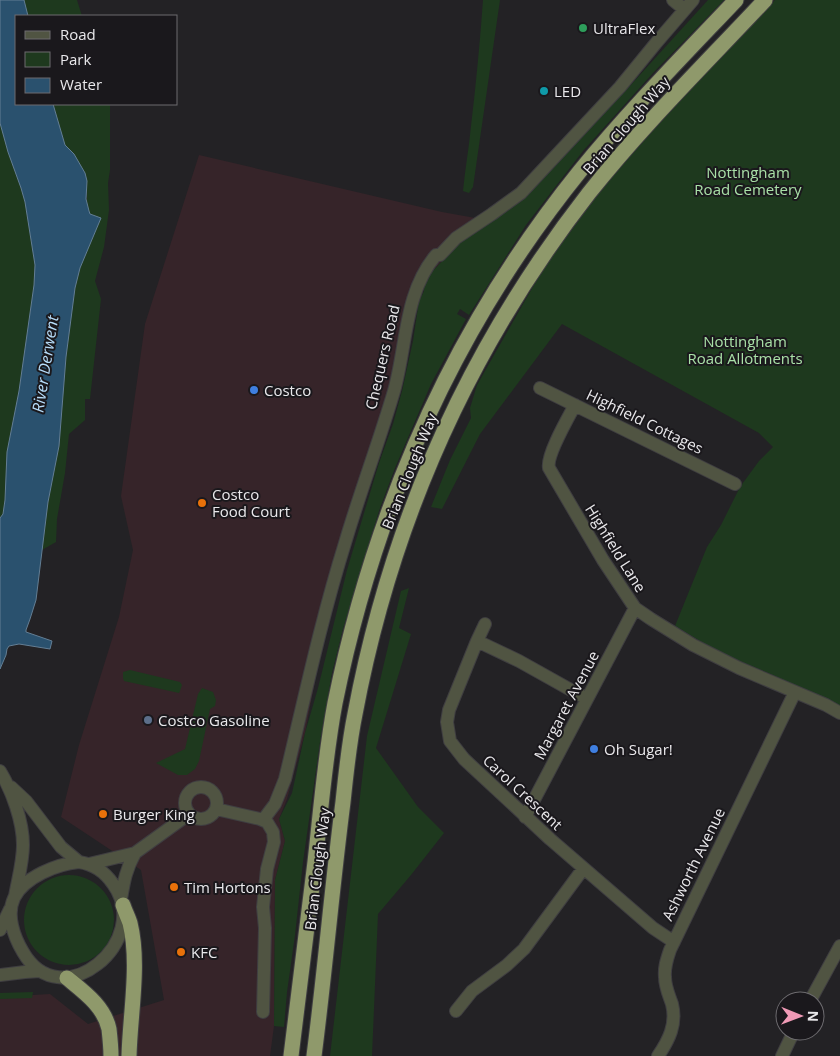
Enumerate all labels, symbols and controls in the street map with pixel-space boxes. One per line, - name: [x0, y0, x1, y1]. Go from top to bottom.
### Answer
- legend: [15, 15, 178, 105]
- place label: UltraFlex: [593, 18, 655, 38]
- marker: UltraFlex: [577, 22, 589, 34]
- text: Road: [60, 24, 96, 44]
- text: Park: [60, 49, 91, 69]
- street label: Brian Clough Way: [578, 71, 674, 178]
- text: Water: [60, 74, 102, 94]
- place label: LED: [554, 81, 581, 101]
- marker: LED: [538, 85, 550, 97]
- park label: Nottingham Road Cemetery: [694, 162, 802, 199]
- street label: Chequers Road: [360, 303, 404, 411]
- water label: River Derwent: [26, 313, 64, 414]
- park label: Nottingham Road Allotments: [687, 331, 803, 368]
- place label: Costco: [264, 380, 311, 400]
- marker: Costco: [248, 384, 260, 396]
- street label: Highfield Cottages: [583, 384, 707, 458]
- street label: Brian Clough Way: [377, 410, 442, 532]
- place label: Costco Food Court: [212, 484, 290, 521]
- marker: Costco Food Court: [196, 497, 208, 509]
- street label: Highfield Lane: [581, 500, 651, 596]
- street label: Margaret Avenue: [529, 647, 603, 763]
- place label: Costco Gasoline: [158, 710, 270, 730]
- marker: Costco Gasoline: [142, 714, 154, 726]
- place label: Oh Sugar!: [604, 739, 673, 759]
- marker: Oh Sugar!: [588, 743, 600, 755]
- street label: Carol Crescent: [479, 750, 567, 834]
- place label: Burger King: [113, 804, 195, 824]
- street label: Ashworth Avenue: [657, 804, 729, 924]
- street label: Brian Clough Way: [300, 806, 335, 931]
- marker: Burger King: [97, 808, 109, 820]
- place label: Tim Hortons: [184, 877, 271, 897]
- marker: Tim Hortons: [168, 881, 180, 893]
- place label: KFC: [191, 942, 217, 962]
- marker: KFC: [175, 946, 187, 958]
- north arrow: [775, 991, 825, 1041]
- text: N: [804, 1010, 823, 1022]

